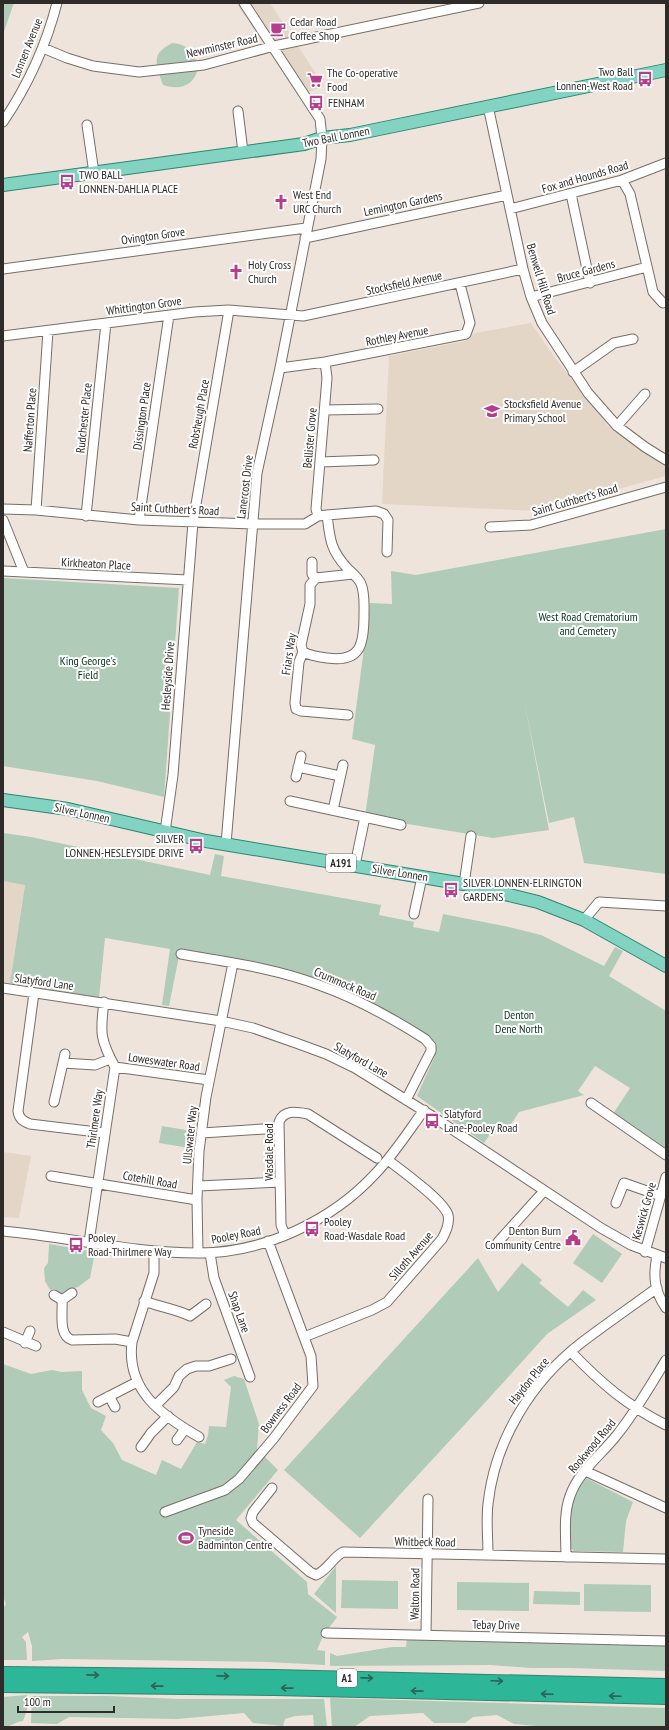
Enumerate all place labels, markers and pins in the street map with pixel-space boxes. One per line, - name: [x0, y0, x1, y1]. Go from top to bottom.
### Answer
- place label: Cedar Road Coffee Shop: [290, 14, 339, 43]
- cafe icon: Cedar Road Coffee Shop: [269, 20, 287, 38]
- place label: Two Ball Lonnen-West Road: [556, 64, 633, 93]
- place label: The Co-operative Food: [327, 65, 398, 94]
- bus stop icon: Two Ball Lonnen-West Road: [636, 70, 654, 88]
- supermarket icon: The Co-operative Food: [306, 71, 324, 89]
- bus stop icon: FENHAM: [307, 94, 325, 112]
- place label: FENHAM: [328, 95, 364, 110]
- place label: TWO BALL LONNEN-DAHLIA PLACE: [79, 167, 178, 196]
- bus stop icon: TWO BALL LONNEN-DAHLIA PLACE: [58, 173, 76, 191]
- place label: West End URC Church: [293, 187, 341, 216]
- church icon: West End URC Church: [272, 193, 290, 211]
- place label: Holy Cross Church: [248, 257, 291, 286]
- church icon: Holy Cross Church: [227, 263, 245, 281]
- place label: Stocksfield Avenue Primary School: [504, 396, 581, 425]
- school or university icon: Stocksfield Avenue Primary School: [483, 402, 501, 420]
- place label: SILVER LONNEN-HESLEYSIDE DRIVE: [65, 831, 184, 860]
- bus stop icon: SILVER LONNEN-HESLEYSIDE DRIVE: [187, 837, 205, 855]
- place label: SILVER LONNEN-ELRINGTON GARDENS: [463, 875, 582, 904]
- bus stop icon: SILVER LONNEN-ELRINGTON GARDENS: [442, 881, 460, 899]
- place label: Slatyford Lane-Pooley Road: [444, 1106, 518, 1135]
- bus stop icon: Slatyford Lane-Pooley Road: [423, 1112, 441, 1130]
- place label: Pooley Road-Wasdale Road: [324, 1214, 405, 1243]
- bus stop icon: Pooley Road-Wasdale Road: [303, 1220, 321, 1238]
- place label: Denton Burn Community Centre: [485, 1223, 561, 1252]
- public building icon: Denton Burn Community Centre: [564, 1229, 582, 1247]
- place label: Pooley Road-Thirlmere Way: [88, 1230, 172, 1259]
- bus stop icon: Pooley Road-Thirlmere Way: [67, 1236, 85, 1254]
- place label: Tyneside Badminton Centre: [198, 1523, 273, 1552]
- sports icon: Tyneside Badminton Centre: [177, 1529, 195, 1547]

